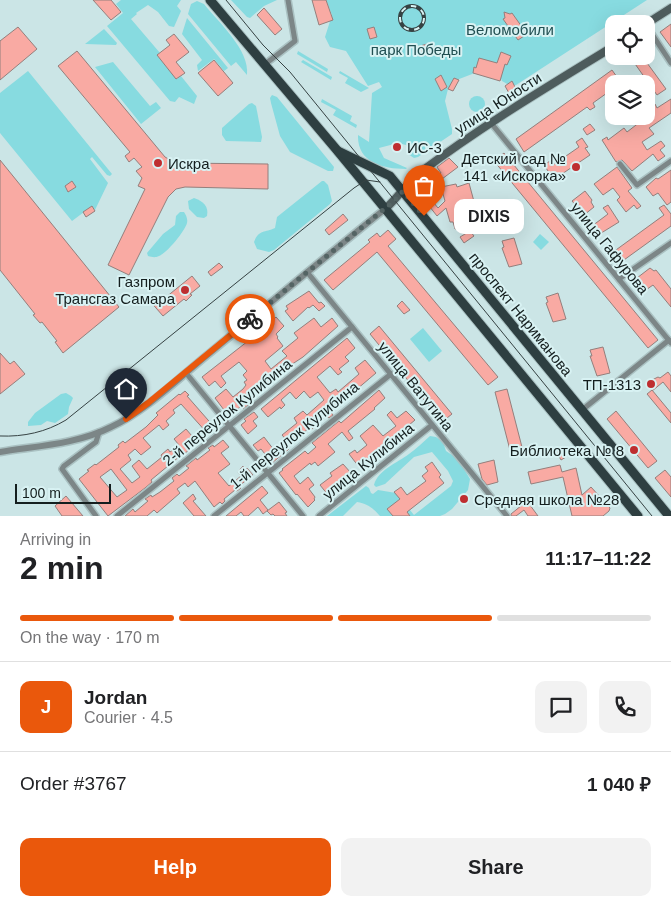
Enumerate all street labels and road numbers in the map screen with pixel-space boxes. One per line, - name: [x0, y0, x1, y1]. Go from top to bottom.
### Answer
- street label: улица Юности: [451, 69, 545, 137]
- street label: улица Гафурова: [568, 199, 653, 298]
- street label: проспект Нариманова: [466, 249, 576, 380]
- street label: улица Ватутина: [375, 338, 458, 435]
- street label: 2-й переулок Кулибина: [159, 354, 295, 469]
- street label: 1-й переулок Кулибина: [226, 377, 362, 492]
- street label: улица Кулибина: [319, 419, 417, 503]

